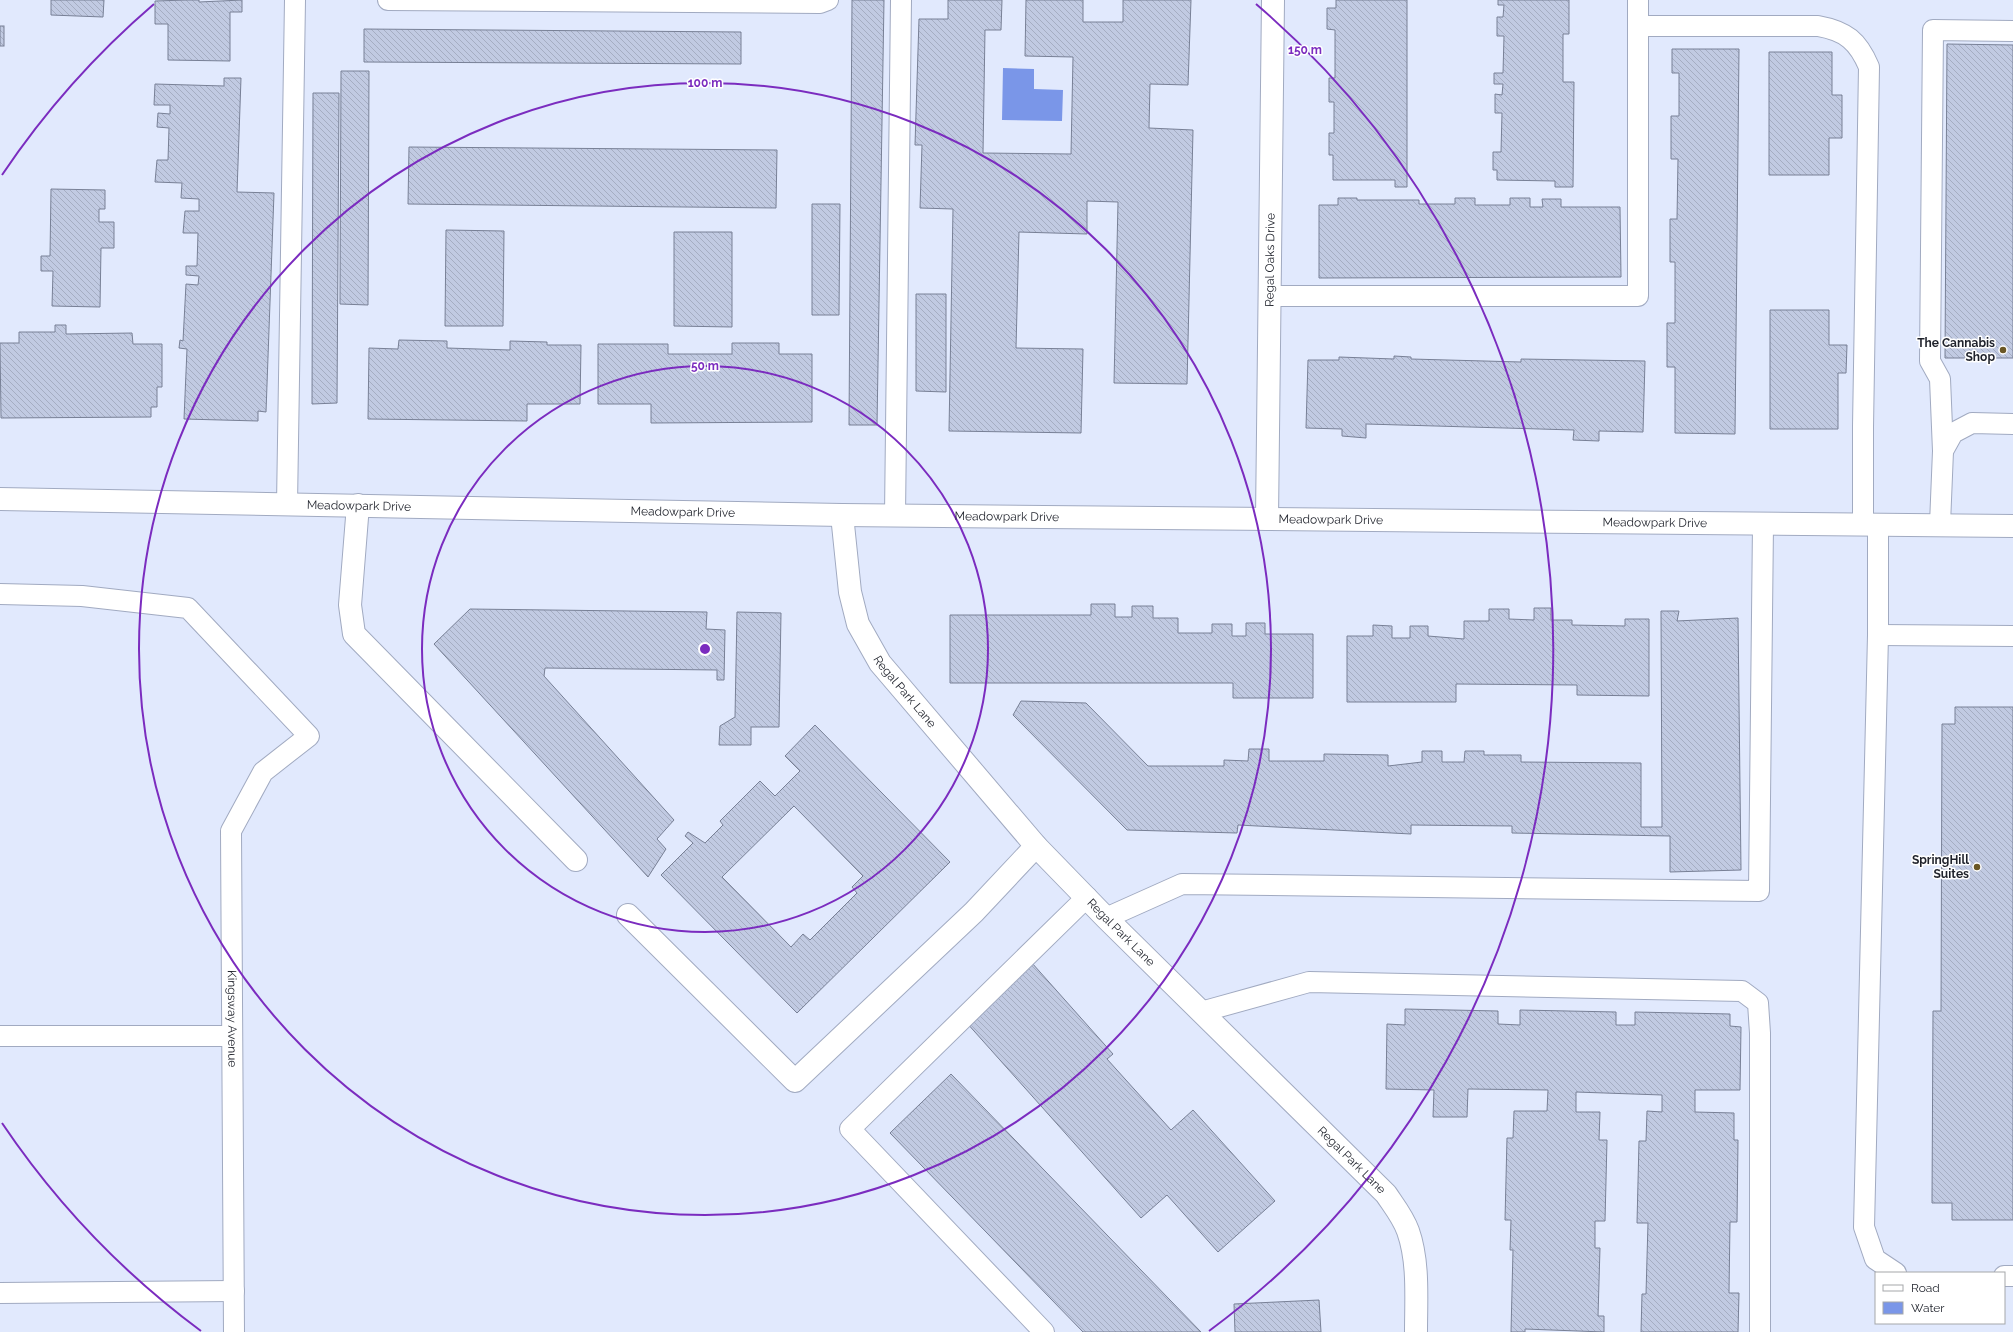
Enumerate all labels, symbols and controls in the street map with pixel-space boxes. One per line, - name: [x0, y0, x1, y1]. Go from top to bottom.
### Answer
- text: 150 m: [1288, 43, 1322, 57]
- text: 100 m: [688, 76, 722, 90]
- street label: Regal Oaks Drive: [1262, 213, 1278, 307]
- place label: The Cannabis Shop: [1917, 336, 1995, 364]
- marker: The Cannabis Shop: [1998, 345, 2008, 355]
- text: 50 m: [691, 359, 719, 373]
- street label: Meadowpark Drive: [307, 498, 411, 514]
- street label: Meadowpark Drive: [631, 504, 735, 520]
- street label: Meadowpark Drive: [955, 509, 1059, 524]
- street label: Meadowpark Drive: [1279, 512, 1383, 527]
- street label: Meadowpark Drive: [1603, 515, 1707, 530]
- centre of rings: [698, 642, 712, 656]
- street label: Regal Park Lane: [870, 653, 939, 731]
- place label: SpringHill Suites: [1912, 853, 1969, 881]
- marker: SpringHill Suites: [1972, 862, 1982, 872]
- street label: Regal Park Lane: [1084, 896, 1158, 969]
- street label: Kingsway Avenue: [225, 970, 239, 1067]
- street label: Regal Park Lane: [1315, 1124, 1389, 1197]
- legend: [1875, 1272, 2005, 1324]
- text: Road: [1911, 1281, 1940, 1295]
- text: Water: [1911, 1301, 1945, 1315]

